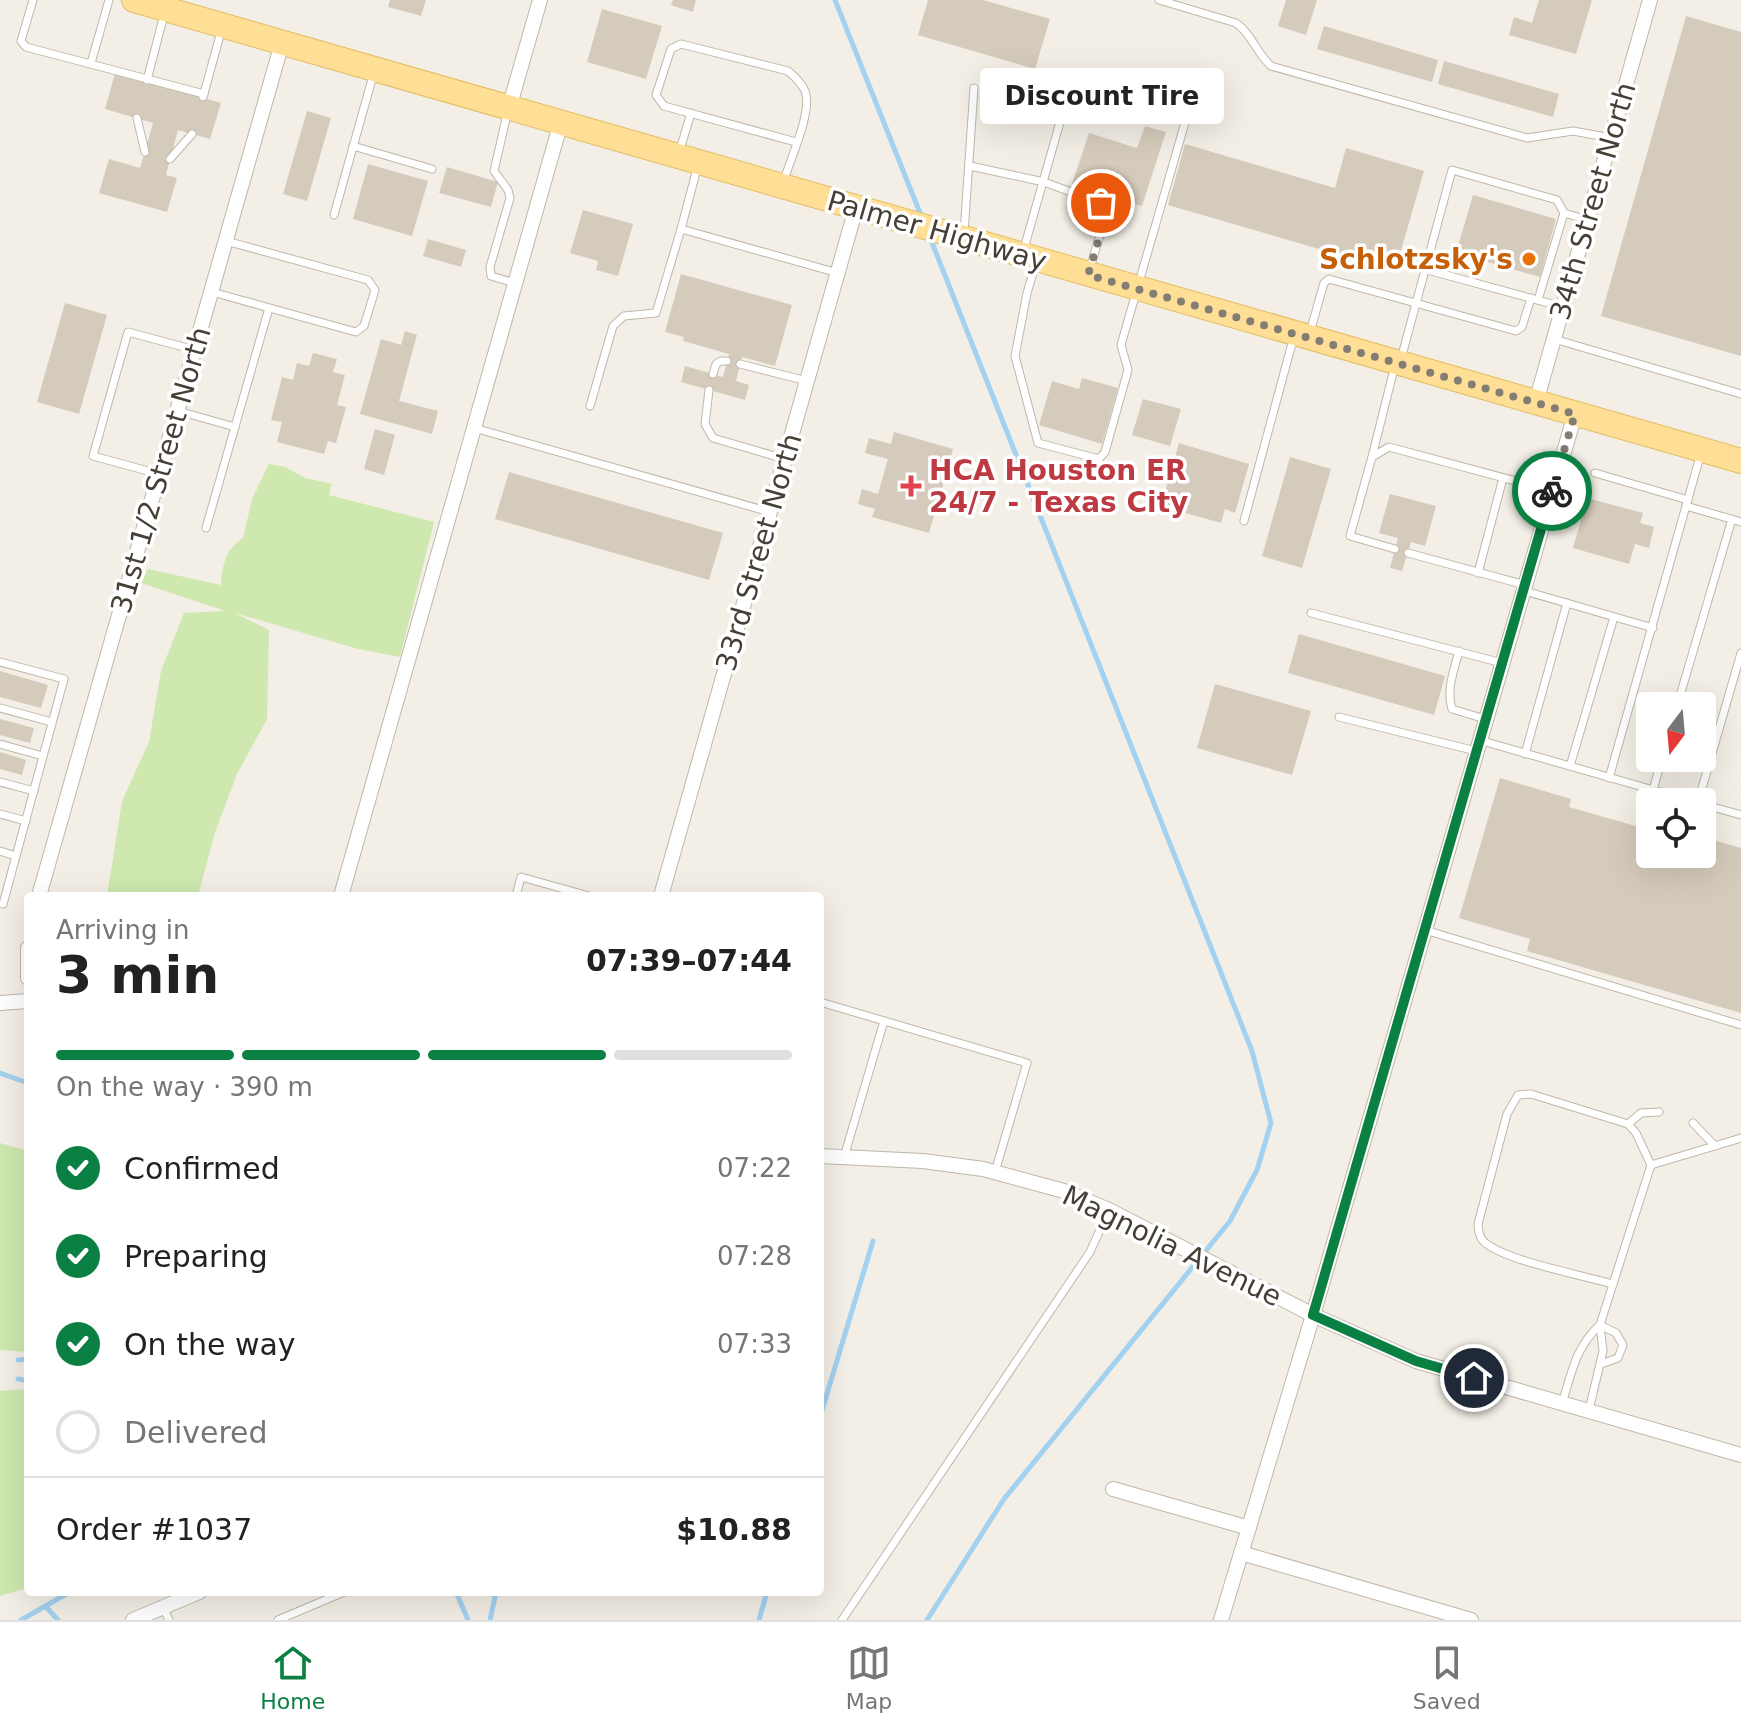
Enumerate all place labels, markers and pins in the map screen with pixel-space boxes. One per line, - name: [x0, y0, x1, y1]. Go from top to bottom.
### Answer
- callout: Discount Tire: [979, 67, 1223, 123]
- pin: [1067, 169, 1135, 237]
- place label: Schlotzsky's: [1319, 243, 1513, 276]
- marker: Schlotzsky's: [1520, 250, 1538, 268]
- place label: HCA Houston ER 24/7 - Texas City: [929, 454, 1188, 519]
- marker: HCA Houston ER 24/7 - Texas City: [900, 475, 922, 497]
- pin: [1440, 1344, 1508, 1412]

